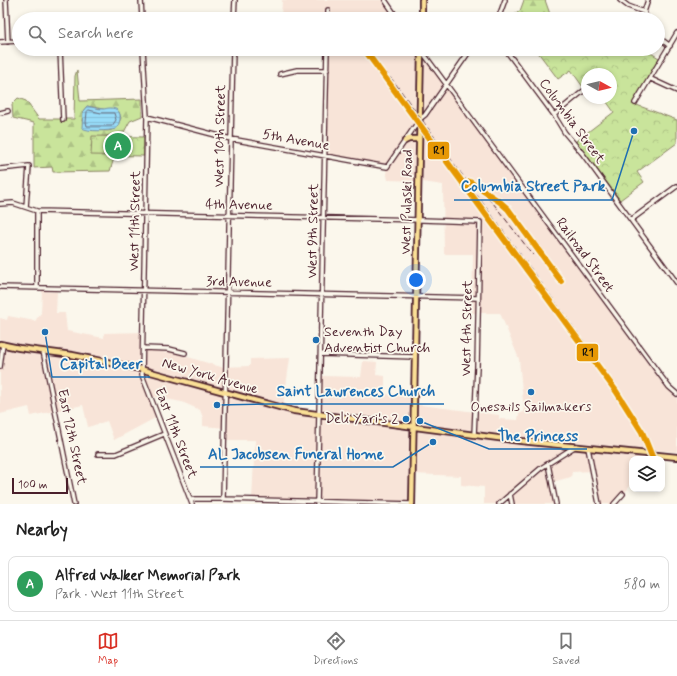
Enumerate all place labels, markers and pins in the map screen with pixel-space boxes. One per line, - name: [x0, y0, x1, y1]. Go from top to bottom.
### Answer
- pin: A: [105, 131, 131, 161]
- callout: Columbia Street Park: [454, 173, 612, 200]
- place label: Seventh Day Adventist Church: [324, 323, 431, 357]
- marker: Seventh Day Adventist Church: [311, 335, 321, 345]
- callout: Capital Beer: [52, 350, 150, 377]
- callout: Saint Lawrences Church: [269, 377, 444, 404]
- marker: Onesails Sailmakers: [526, 387, 536, 397]
- place label: Onesails Sailmakers: [471, 398, 591, 416]
- place label: Deli Yari's 2: [325, 410, 398, 428]
- marker: Deli Yari's 2: [401, 414, 411, 424]
- callout: The Princess: [489, 422, 587, 449]
- callout: AL Jacobsen Funeral Home: [200, 440, 393, 467]

